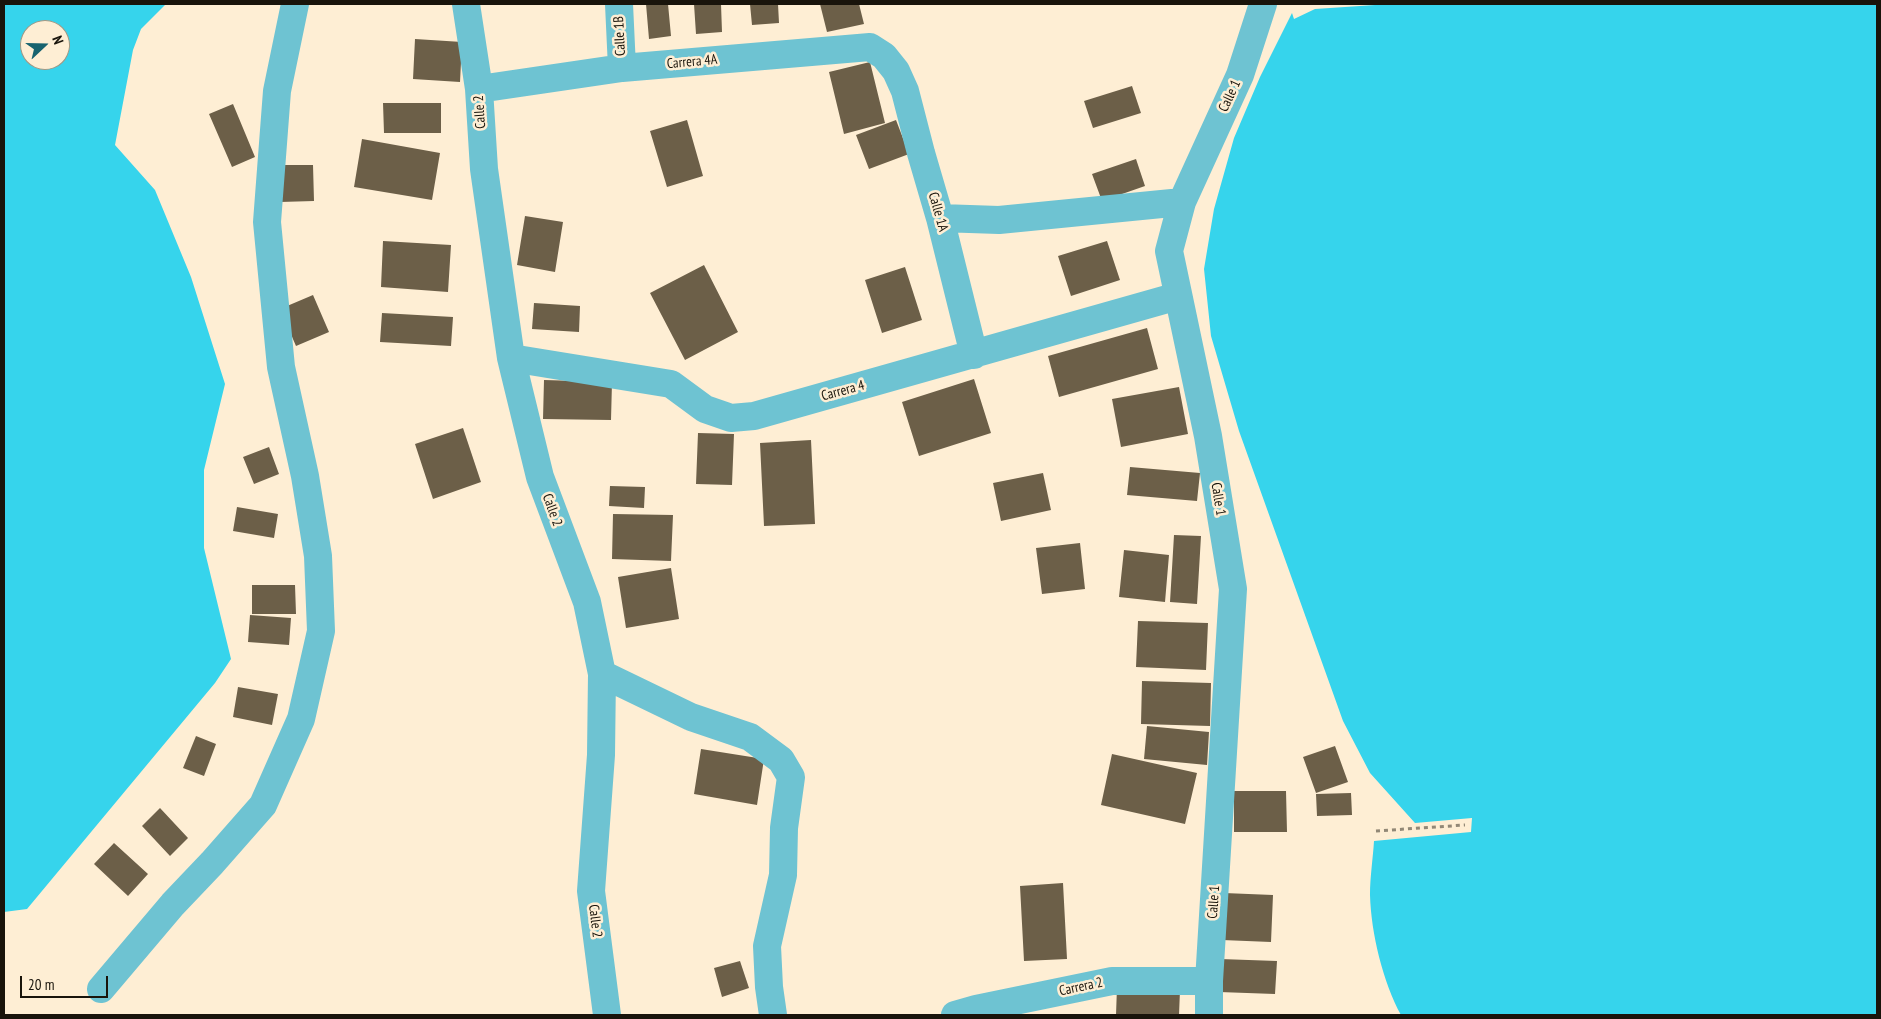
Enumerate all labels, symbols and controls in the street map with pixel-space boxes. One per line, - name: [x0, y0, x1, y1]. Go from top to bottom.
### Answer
- street label: Calle 1B: [611, 16, 629, 56]
- north arrow: [20, 20, 70, 70]
- text: N: [48, 33, 68, 47]
- street label: Carrera 4A: [666, 51, 718, 73]
- street label: Calle 1: [1215, 77, 1245, 115]
- street label: Calle 2: [470, 95, 490, 129]
- street label: Calle 1A: [924, 190, 952, 234]
- street label: Carrera 4: [820, 377, 866, 405]
- street label: Calle 1: [1207, 481, 1229, 517]
- street label: Calle 2: [538, 491, 566, 529]
- street label: Calle 1: [1204, 885, 1224, 919]
- street label: Calle 2: [585, 903, 605, 939]
- scale bar: [22, 966, 110, 998]
- street label: Carrera 2: [1058, 974, 1104, 1000]
- text: 20 m: [28, 975, 54, 994]

